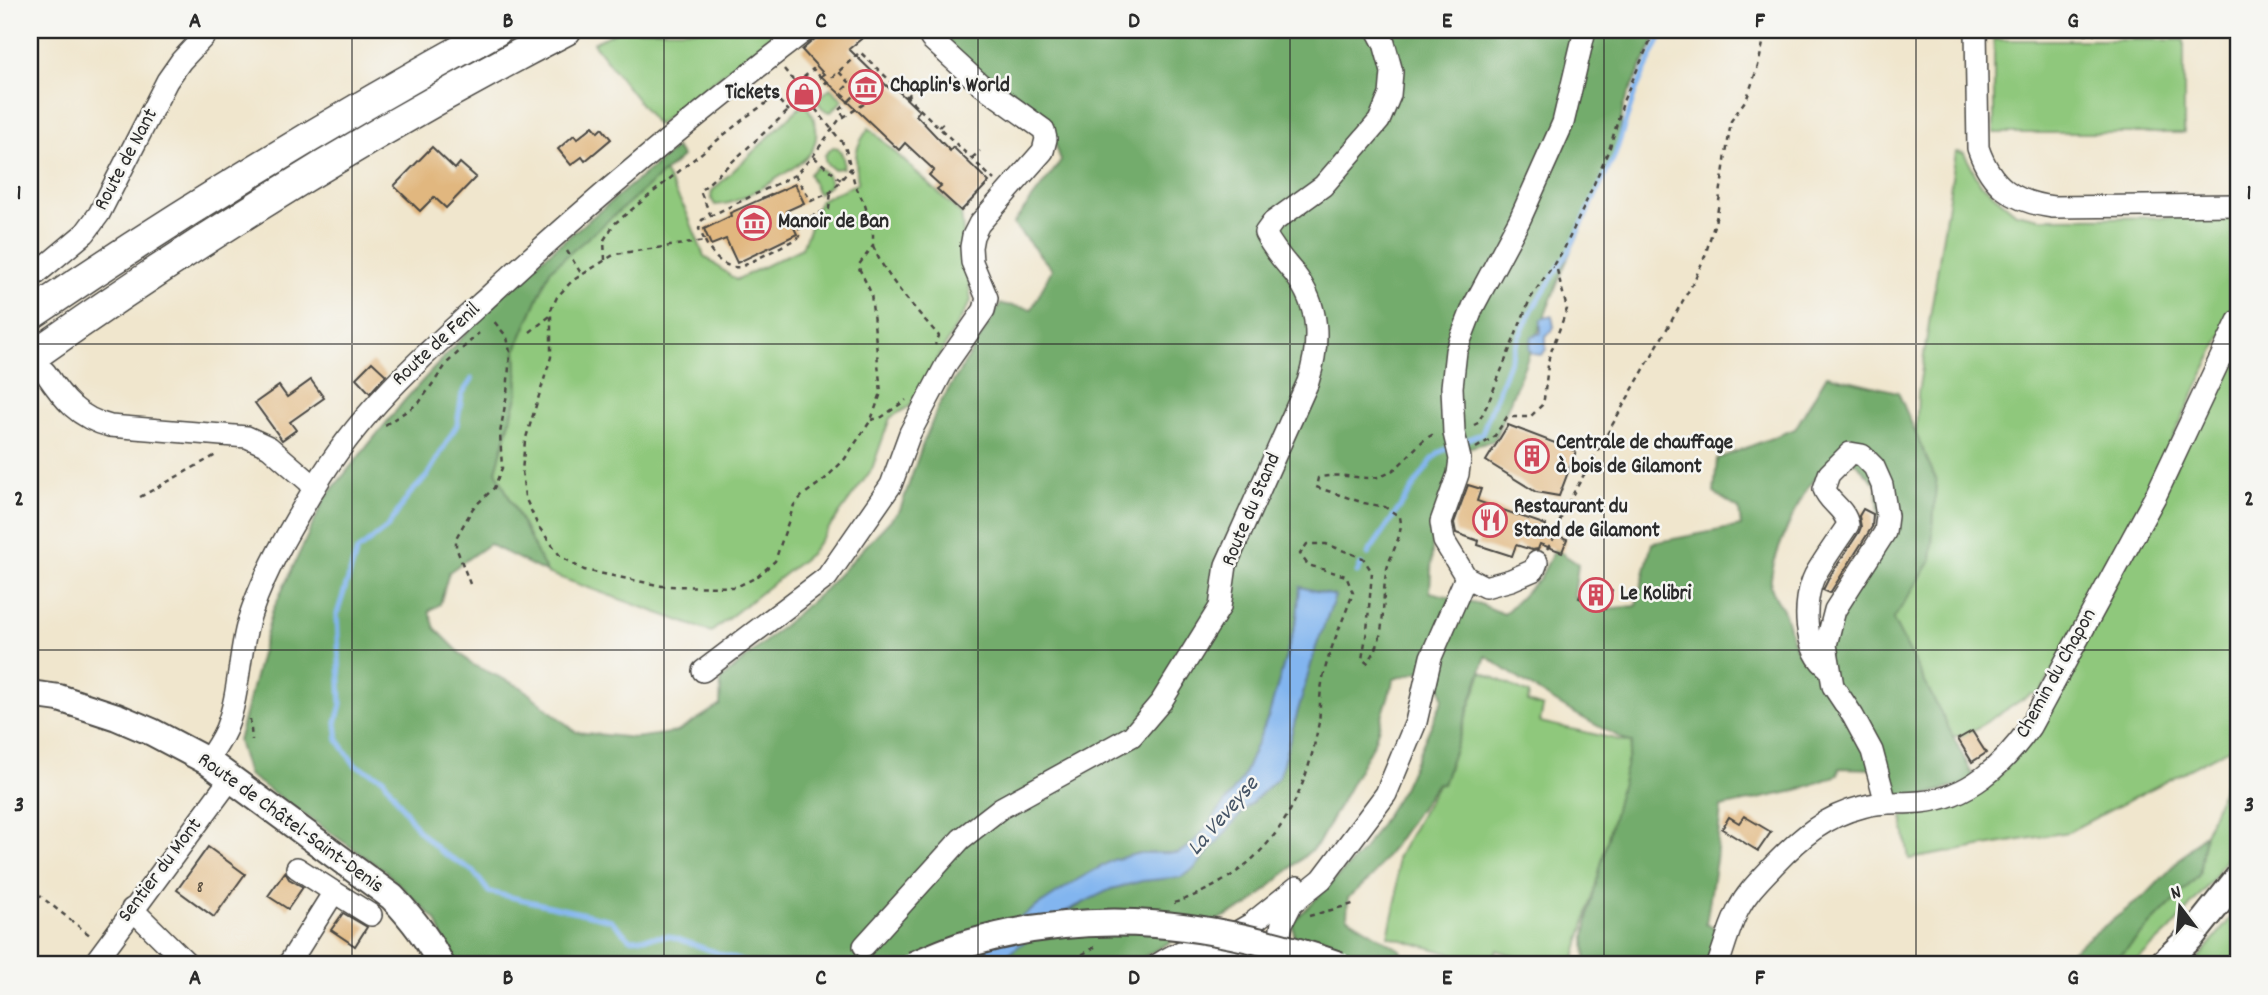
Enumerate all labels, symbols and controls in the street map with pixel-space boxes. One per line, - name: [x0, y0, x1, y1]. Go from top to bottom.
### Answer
- text: A: [189, 6, 201, 39]
- text: B: [503, 6, 514, 39]
- text: C: [815, 6, 827, 39]
- text: D: [1128, 6, 1140, 39]
- text: E: [1442, 6, 1453, 39]
- text: F: [1755, 6, 1766, 39]
- text: G: [2067, 6, 2079, 39]
- museum icon: Chaplin's World: [847, 68, 885, 106]
- place label: Chaplin's World: [890, 72, 1010, 102]
- shop icon: Tickets: [785, 75, 823, 113]
- place label: Tickets: [725, 79, 780, 109]
- street label: Route de Nant: [87, 103, 167, 216]
- text: 1: [16, 178, 22, 211]
- text: 1: [2246, 178, 2252, 211]
- museum icon: Manoir de Ban: [735, 204, 773, 242]
- place label: Manoir de Ban: [778, 208, 889, 238]
- street label: Route de Fenil: [386, 296, 488, 394]
- place label: Centrale de chauffage à bois de Gilamont: [1556, 429, 1733, 483]
- building icon: Centrale de chauffage à bois de Gilamont: [1513, 437, 1551, 475]
- street label: Route du Stand: [1215, 449, 1289, 571]
- text: 2: [14, 484, 24, 517]
- text: 2: [2244, 484, 2254, 517]
- place label: Restaurant du Stand de Gilamont: [1514, 493, 1660, 547]
- restaurant icon: Restaurant du Stand de Gilamont: [1471, 501, 1509, 539]
- building icon: Le Kolibri: [1577, 576, 1615, 614]
- place label: Le Kolibri: [1620, 580, 1691, 610]
- street label: Chemin du Chapon: [2009, 604, 2105, 744]
- street label: Route de Châtel-Saint-Denis: [191, 746, 389, 902]
- water label: La Veveyse: [1180, 769, 1269, 864]
- text: 3: [14, 790, 24, 823]
- text: 3: [2244, 790, 2254, 823]
- street label: Sentier du Mont: [112, 812, 211, 930]
- north arrow: [2146, 872, 2216, 942]
- house number: 8: [196, 876, 204, 901]
- text: N: [2168, 880, 2185, 908]
- text: A: [189, 963, 201, 995]
- text: B: [503, 963, 514, 995]
- text: C: [815, 963, 827, 995]
- text: D: [1128, 963, 1140, 995]
- text: E: [1442, 963, 1453, 995]
- text: F: [1755, 963, 1766, 995]
- text: G: [2067, 963, 2079, 995]

